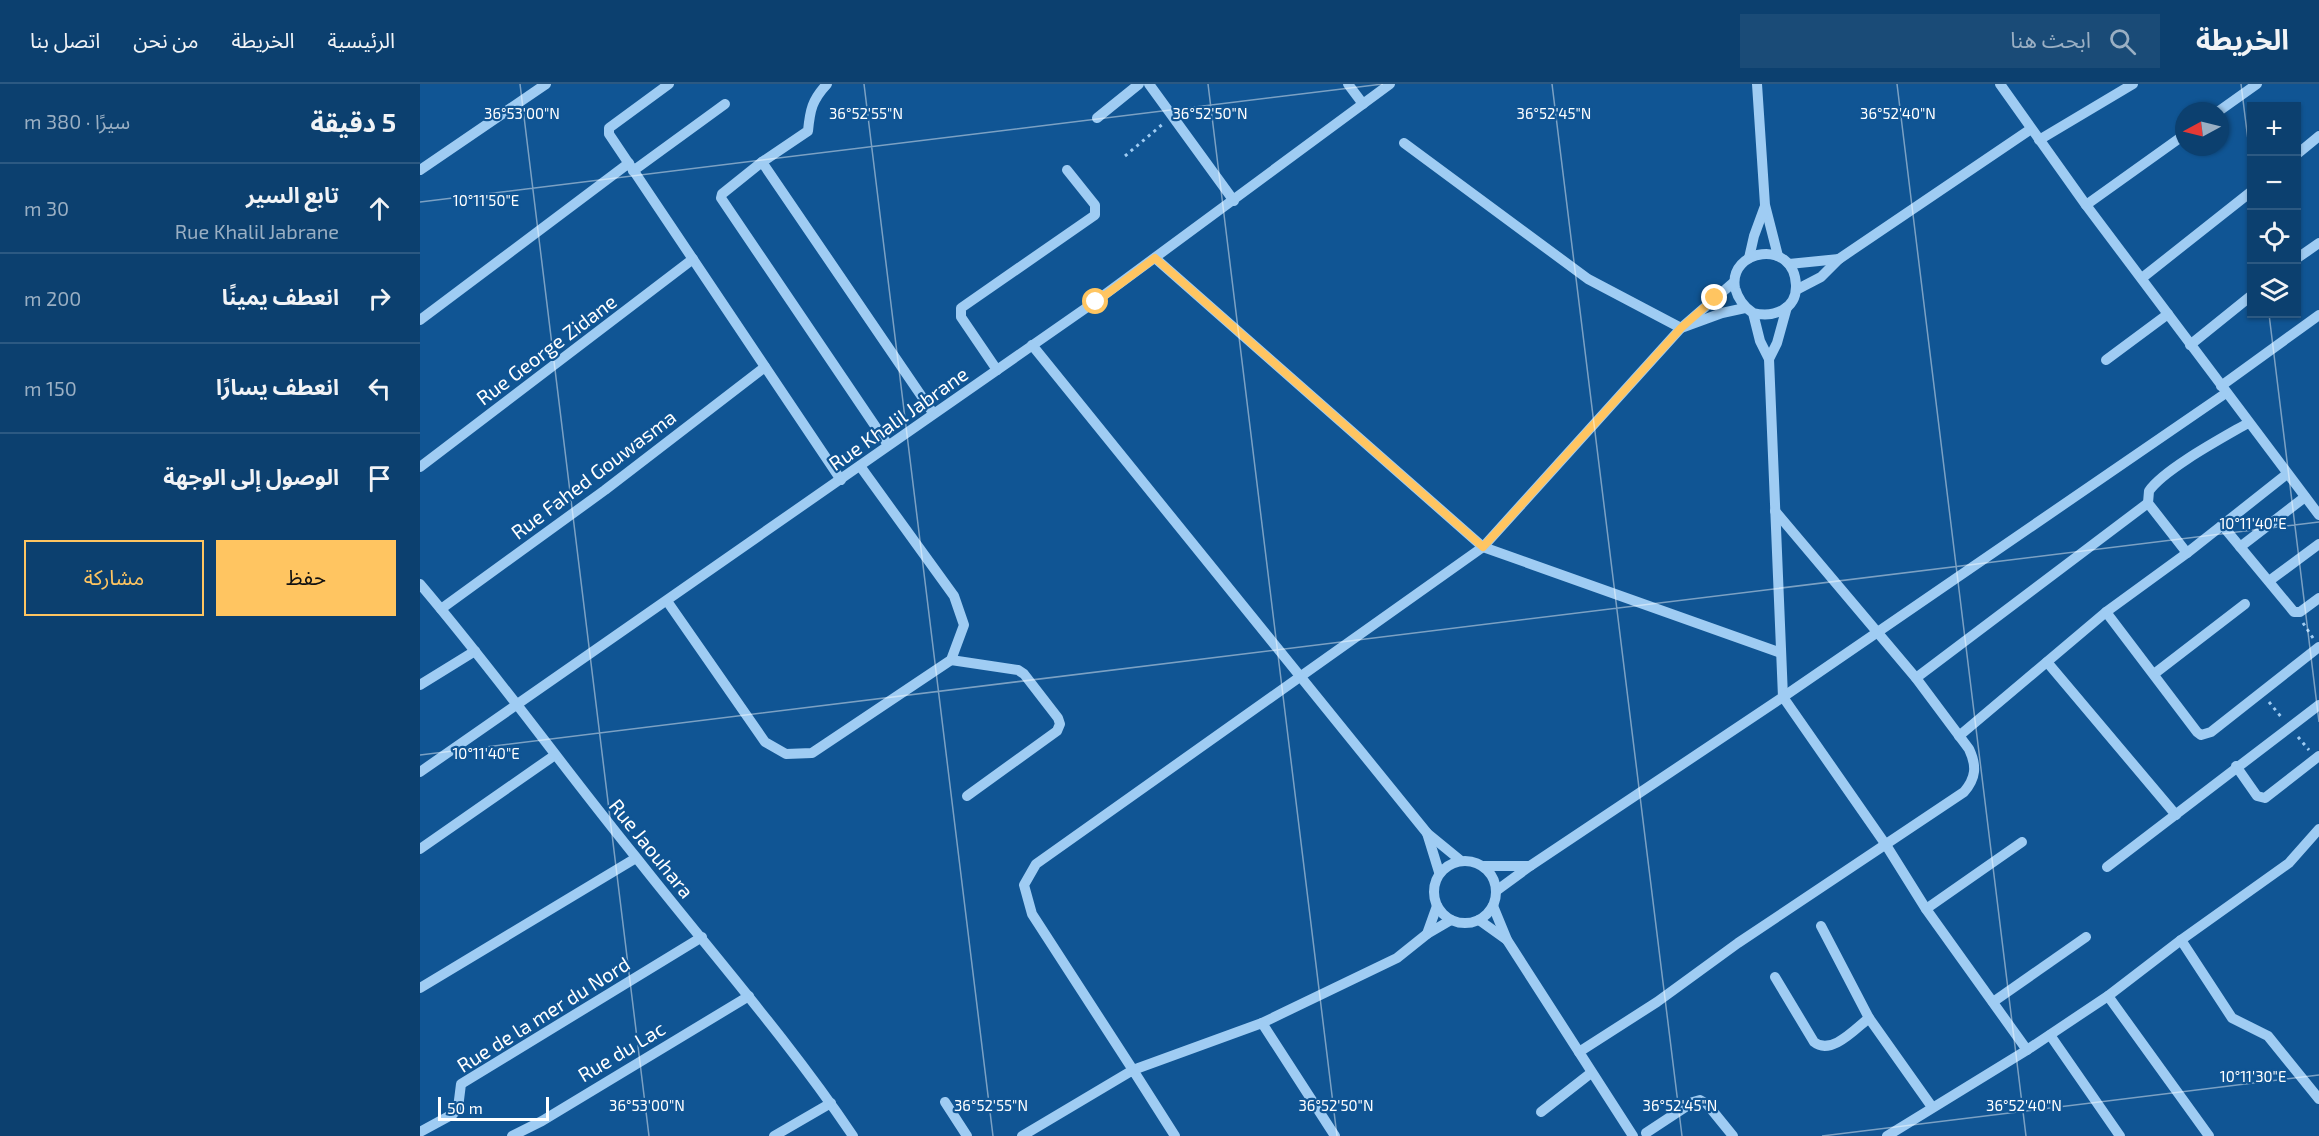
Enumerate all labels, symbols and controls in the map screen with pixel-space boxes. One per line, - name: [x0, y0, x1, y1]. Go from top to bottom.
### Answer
- search box: [1740, 14, 2160, 68]
- text: الخريطة: [2196, 22, 2289, 56]
- icon: search: [2106, 25, 2139, 58]
- text: ابحث هنا: [2010, 26, 2091, 52]
- text: اتصل بنا: [30, 27, 100, 52]
- text: من نحن: [133, 27, 199, 52]
- text: الخريطة: [232, 27, 295, 52]
- text: الرئيسية: [328, 27, 395, 52]
- north arrow: [2175, 102, 2229, 156]
- map controls: [2247, 102, 2301, 318]
- button: +: [2247, 102, 2301, 156]
- text: 36°53'00"N: [484, 104, 560, 122]
- text: 36°52'55"N: [829, 104, 903, 122]
- text: 36°52'50"N: [1173, 104, 1247, 122]
- text: 36°52'45"N: [1517, 104, 1591, 122]
- text: 36°52'40"N: [1860, 104, 1936, 122]
- text: 5 دقيقة: [311, 106, 396, 137]
- text: سيرًا · 380 m: [24, 109, 130, 133]
- button: −: [2247, 156, 2301, 210]
- text: تابع السير: [246, 181, 339, 207]
- text: 10°11'50"E: [453, 191, 519, 209]
- icon: ahead: [363, 192, 396, 225]
- text: 30 m: [24, 196, 69, 220]
- button: locate: [2247, 210, 2301, 264]
- text: Rue Khalil Jabrane: [175, 219, 339, 243]
- button: layers: [2247, 264, 2301, 318]
- icon: right: [363, 282, 396, 315]
- text: انعطف يمينًا: [222, 283, 339, 309]
- route end: [1701, 284, 1727, 310]
- text: 200 m: [24, 286, 81, 310]
- route start: [1082, 288, 1108, 314]
- street label: Rue George Zidane: [471, 289, 621, 409]
- street label: Rue Khalil Jabrane: [824, 361, 972, 475]
- icon: left: [363, 372, 396, 405]
- text: انعطف يسارًا: [216, 373, 339, 399]
- text: 150 m: [24, 376, 77, 400]
- street label: Rue Fahed Gouwasma: [506, 404, 680, 544]
- icon: arrive: [363, 462, 396, 495]
- text: الوصول إلى الوجهة: [163, 463, 339, 489]
- text: 10°11'40"E: [2219, 514, 2287, 532]
- button: مشاركة: [24, 540, 204, 616]
- button: حفظ: [216, 540, 396, 616]
- text: 10°11'40"E: [452, 744, 520, 762]
- street label: Rue Jaouhara: [605, 794, 699, 902]
- street label: Rue de la mer du Nord: [452, 951, 634, 1077]
- street label: Rue du Lac: [573, 1016, 669, 1086]
- text: 10°11'30"E: [2220, 1067, 2286, 1085]
- scale bar: [438, 1094, 549, 1122]
- text: 36°53'00"N: [609, 1096, 685, 1114]
- text: 36°52'55"N: [954, 1096, 1028, 1114]
- text: 36°52'50"N: [1299, 1096, 1373, 1114]
- text: 36°52'45"N: [1643, 1096, 1717, 1114]
- text: 36°52'40"N: [1986, 1096, 2062, 1114]
- text: 50 m: [447, 1098, 483, 1117]

